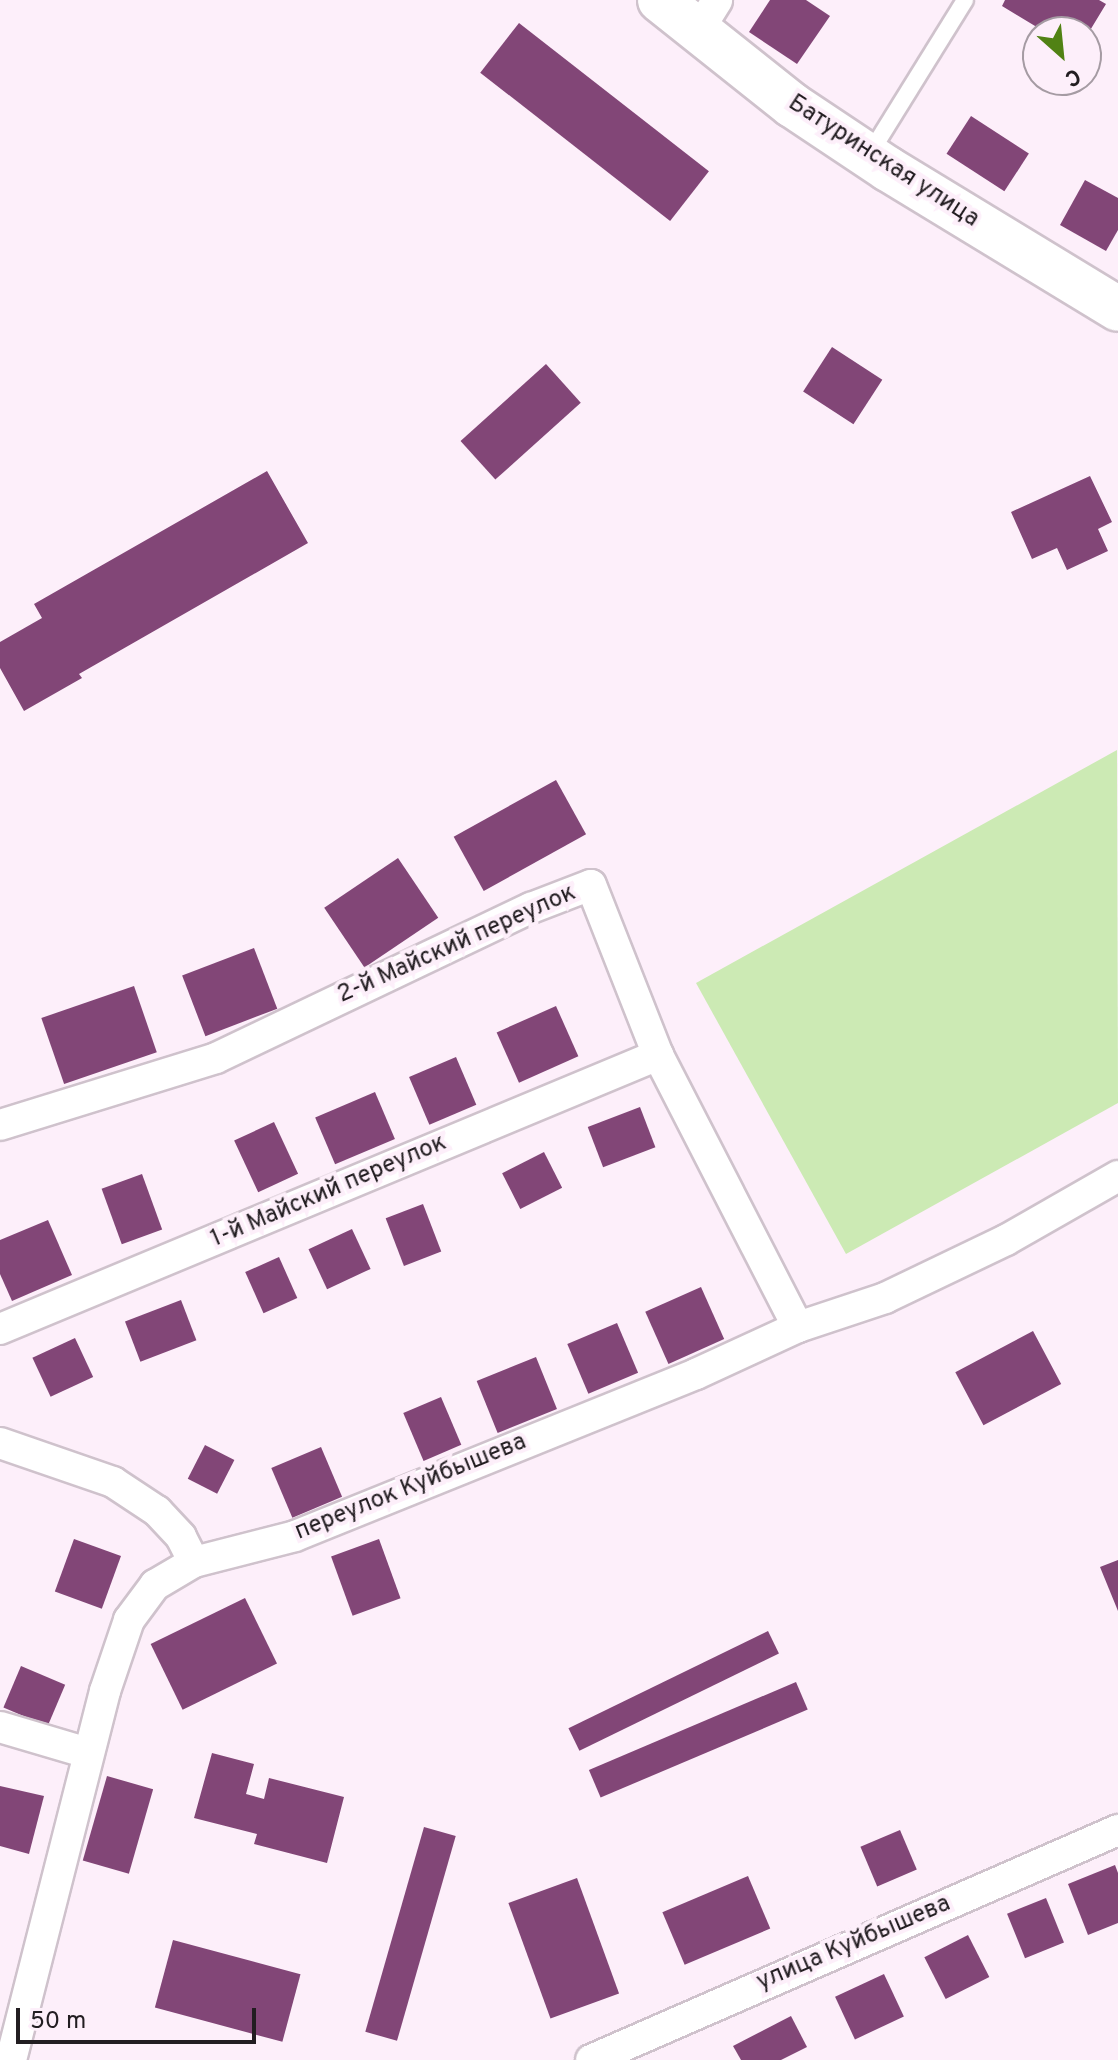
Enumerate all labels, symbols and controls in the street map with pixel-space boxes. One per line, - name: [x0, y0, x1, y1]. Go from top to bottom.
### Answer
- north arrow: [1022, 16, 1102, 96]
- text: С: [1060, 61, 1085, 91]
- street label: Батуринская улица: [782, 90, 984, 234]
- street label: 2-й Майский переулок: [333, 879, 581, 1011]
- street label: 1-й Майский переулок: [207, 1129, 451, 1255]
- street label: переулок Куйбышева: [291, 1428, 531, 1548]
- street label: улица Куйбышева: [753, 1890, 955, 1998]
- scale bar: [20, 1992, 260, 2042]
- text: 50 m: [30, 2007, 86, 2037]

